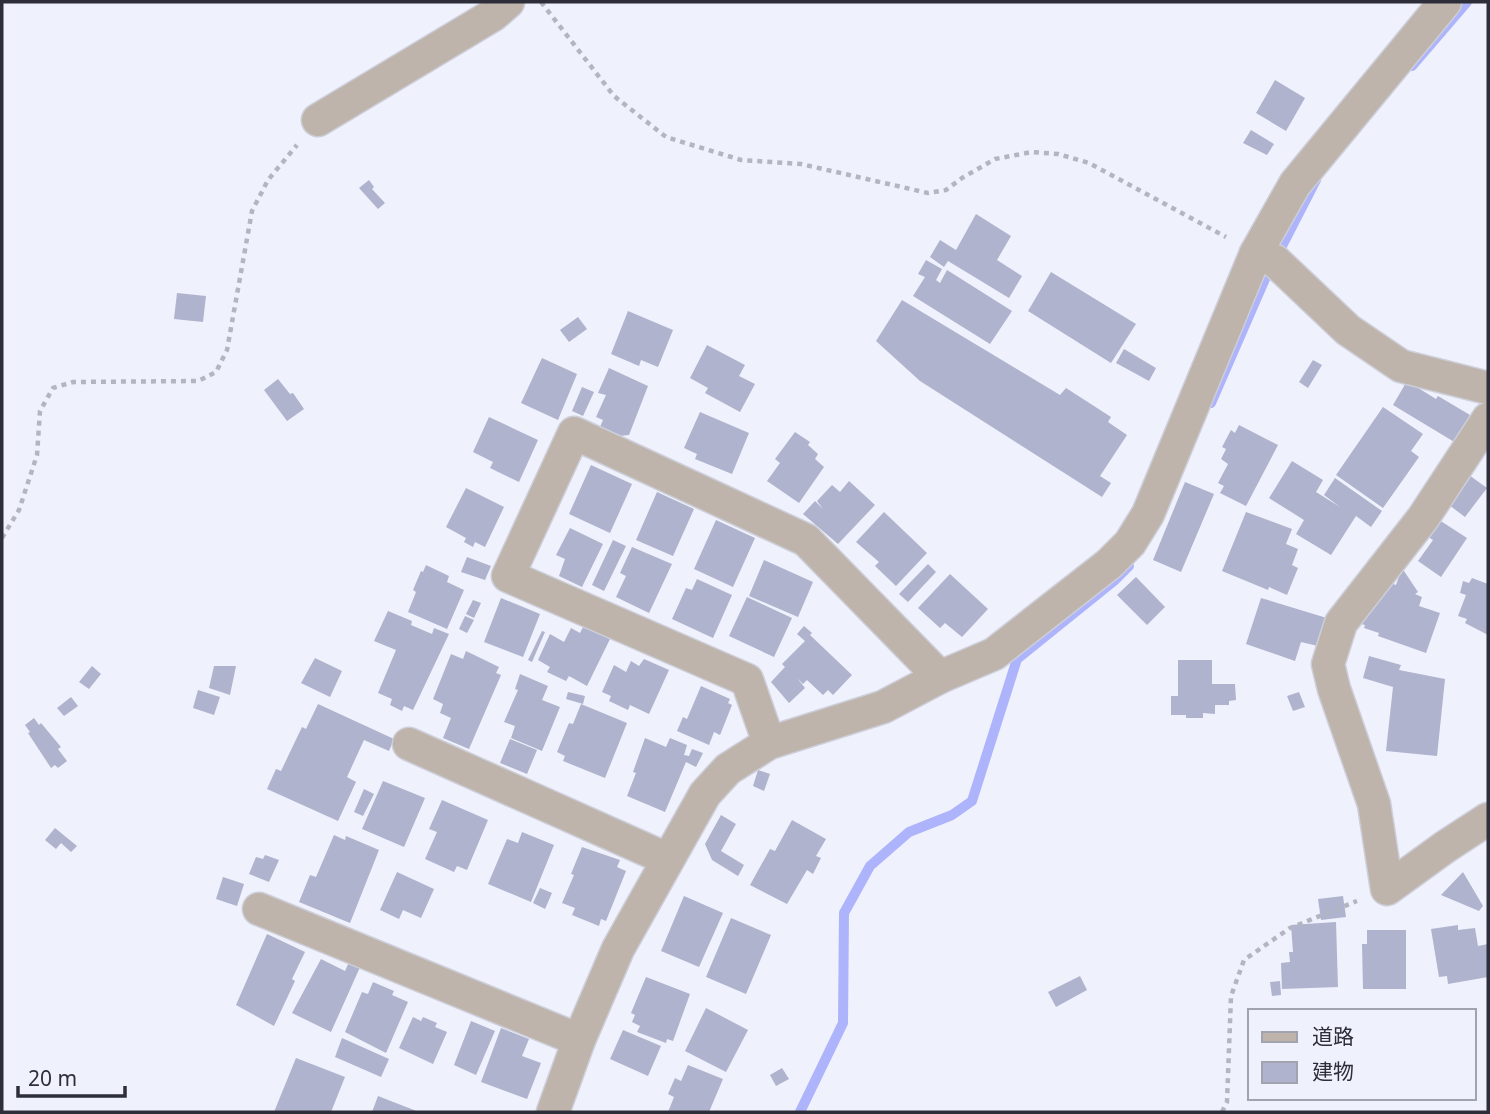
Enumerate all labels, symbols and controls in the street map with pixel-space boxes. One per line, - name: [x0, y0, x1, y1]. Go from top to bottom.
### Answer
- legend: [1248, 1009, 1476, 1100]
- text: 道路: [1312, 1022, 1354, 1050]
- scale bar: [18, 1054, 124, 1098]
- text: 建物: [1312, 1057, 1354, 1085]
- text: 20 m: [28, 1064, 77, 1092]

